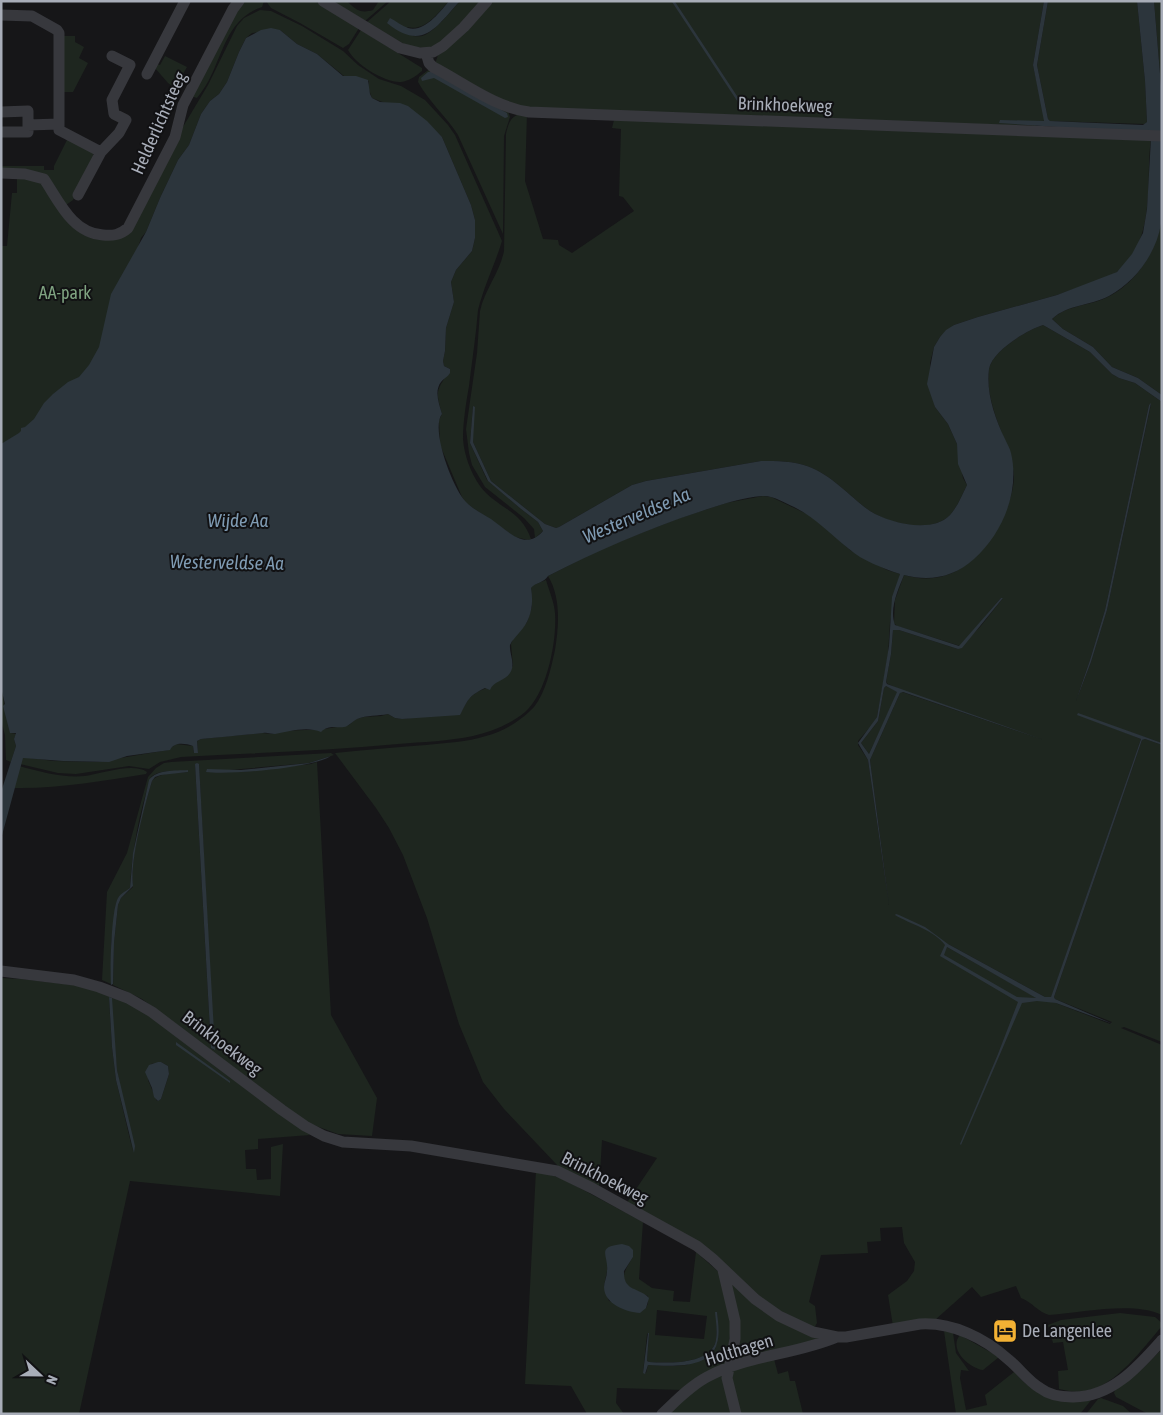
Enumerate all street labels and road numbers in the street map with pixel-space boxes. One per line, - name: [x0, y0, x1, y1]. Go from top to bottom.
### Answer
- street label: Helderlichtsteeg: [127, 68, 191, 177]
- street label: Brinkhoekweg: [737, 92, 833, 117]
- street label: Brinkhoekweg: [178, 1006, 267, 1080]
- street label: Brinkhoekweg: [558, 1147, 652, 1208]
- street label: Holthagen: [702, 1329, 776, 1370]

